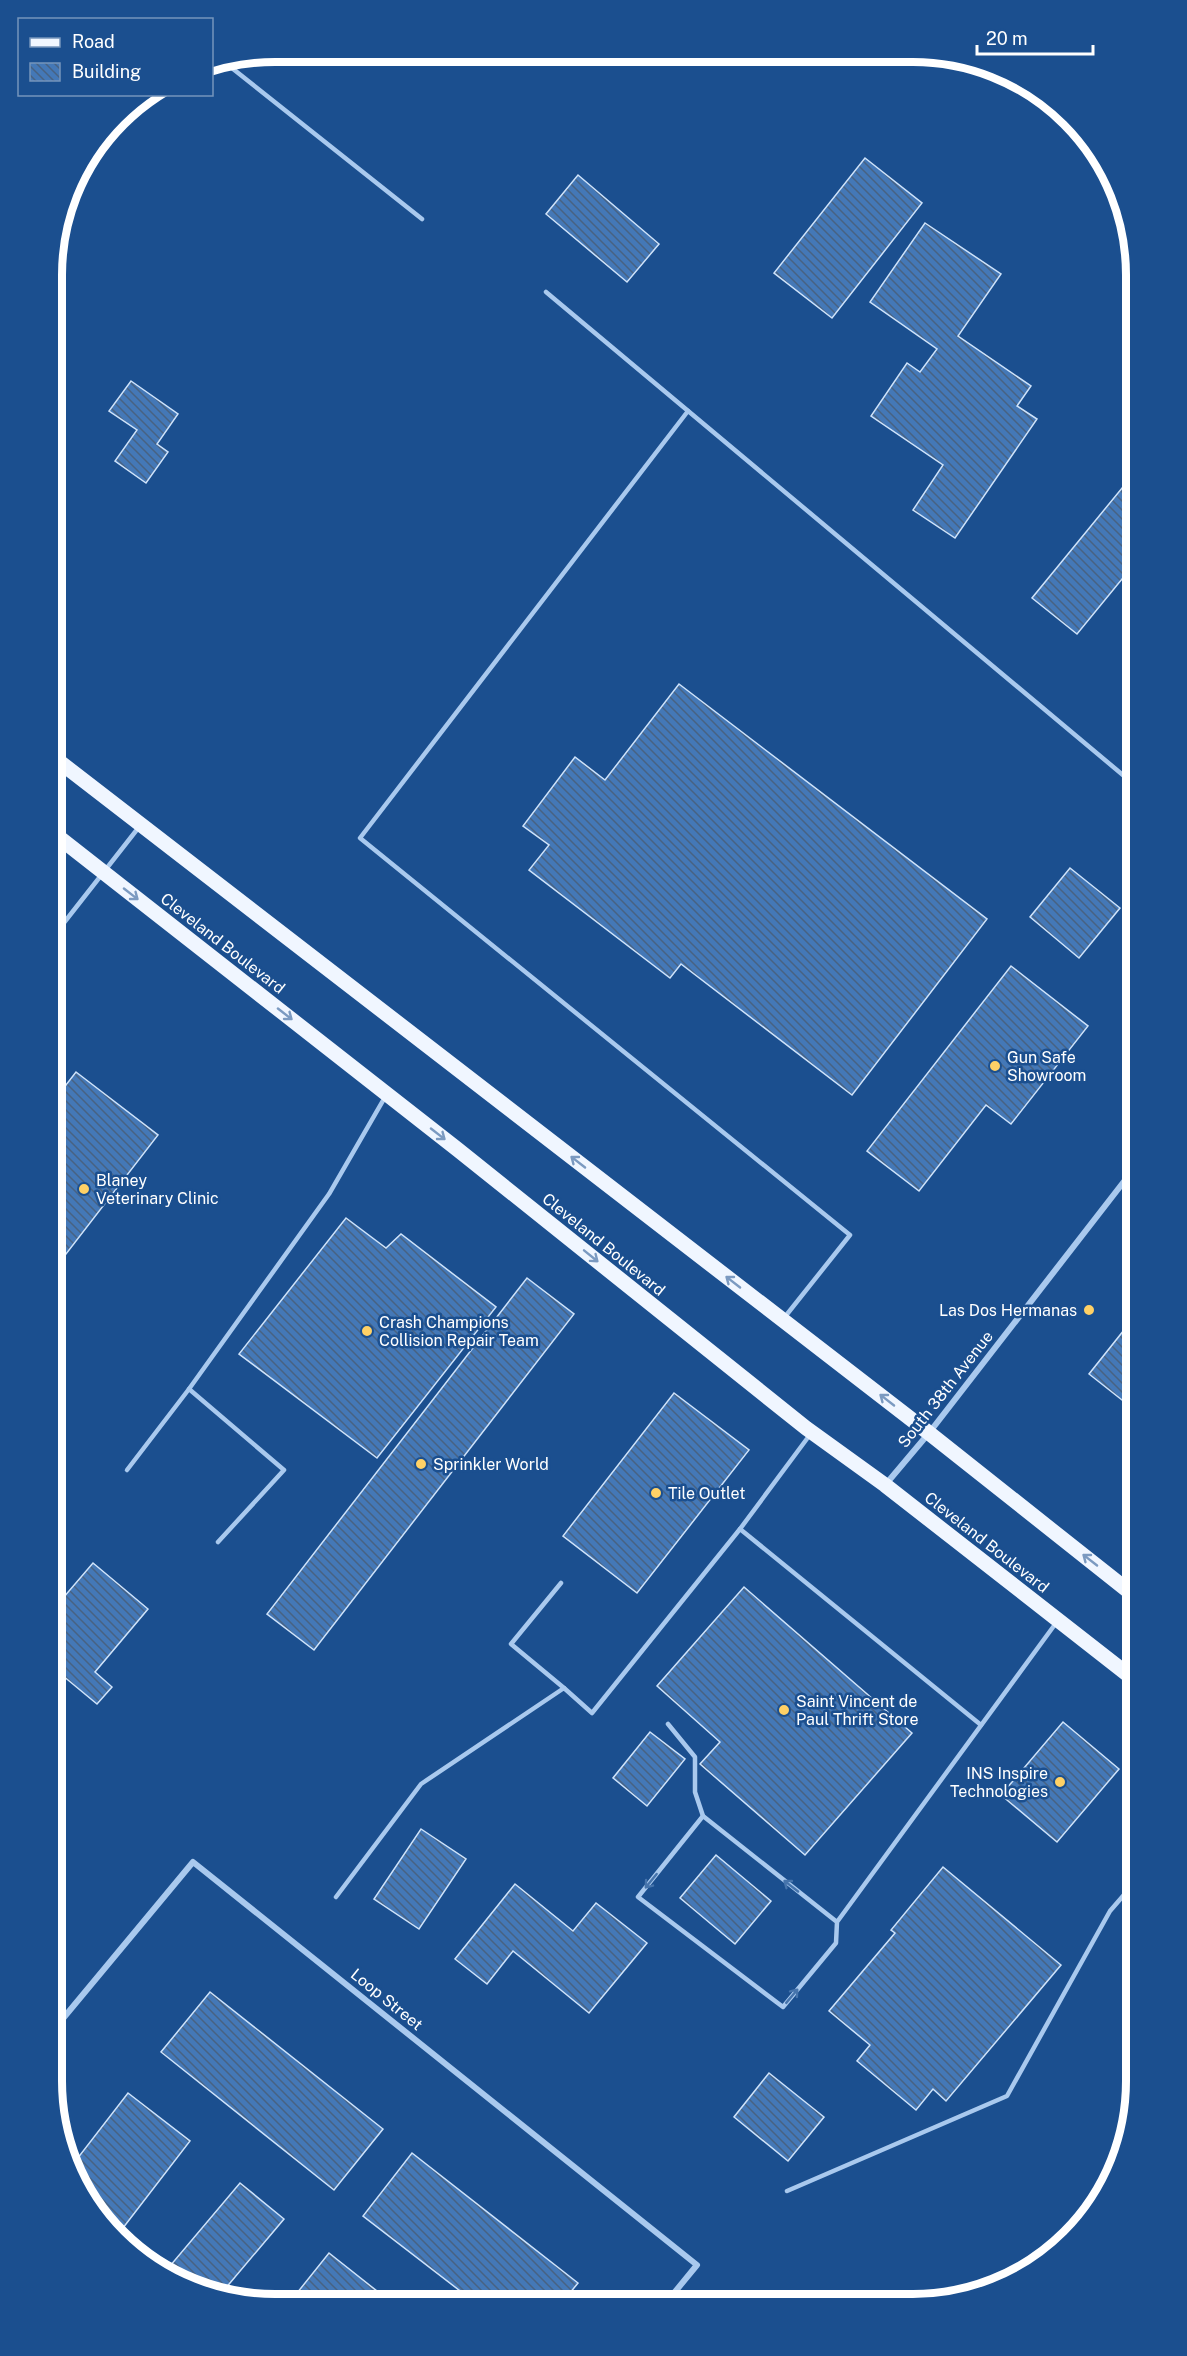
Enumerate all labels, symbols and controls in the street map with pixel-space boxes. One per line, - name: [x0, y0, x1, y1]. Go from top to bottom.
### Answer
- legend: [18, 18, 213, 96]
- scale bar: [977, 18, 1092, 56]
- text: 20 m: [986, 28, 1028, 49]
- text: Road: [72, 31, 115, 52]
- text: Building: [72, 61, 141, 82]
- one-way arrow: [123, 887, 139, 900]
- street label: Cleveland Boulevard: [157, 889, 289, 998]
- one-way arrow: [276, 1008, 292, 1021]
- place label: Gun Safe Showroom: [1007, 1048, 1086, 1085]
- marker: Gun Safe Showroom: [988, 1059, 1002, 1073]
- one-way arrow: [430, 1128, 446, 1141]
- one-way arrow: [571, 1156, 587, 1169]
- place label: Blaney Veterinary Clinic: [96, 1171, 219, 1208]
- marker: Blaney Veterinary Clinic: [77, 1182, 91, 1196]
- street label: Cleveland Boulevard: [538, 1189, 669, 1300]
- one-way arrow: [583, 1249, 598, 1263]
- one-way arrow: [725, 1275, 741, 1288]
- place label: Las Dos Hermanas: [939, 1301, 1077, 1320]
- marker: Las Dos Hermanas: [1082, 1303, 1096, 1317]
- place label: Crash Champions Collision Repair Team: [379, 1313, 539, 1350]
- marker: Crash Champions Collision Repair Team: [360, 1324, 374, 1338]
- street label: South 38th Avenue: [894, 1327, 997, 1451]
- one-way arrow: [880, 1394, 896, 1407]
- place label: Sprinkler World: [433, 1455, 549, 1474]
- marker: Sprinkler World: [414, 1457, 428, 1471]
- place label: Tile Outlet: [668, 1484, 745, 1503]
- marker: Tile Outlet: [649, 1486, 663, 1500]
- street label: Cleveland Boulevard: [921, 1488, 1053, 1597]
- one-way arrow: [1082, 1554, 1098, 1567]
- place label: Saint Vincent de Paul Thrift Store: [796, 1692, 919, 1729]
- marker: Saint Vincent de Paul Thrift Store: [777, 1703, 791, 1717]
- place label: INS Inspire Technologies: [950, 1764, 1048, 1801]
- marker: INS Inspire Technologies: [1053, 1775, 1067, 1789]
- one-way arrow: [645, 1873, 658, 1889]
- one-way arrow: [784, 1879, 800, 1892]
- street label: Loop Street: [347, 1965, 427, 2034]
- one-way arrow: [785, 1989, 798, 2005]

